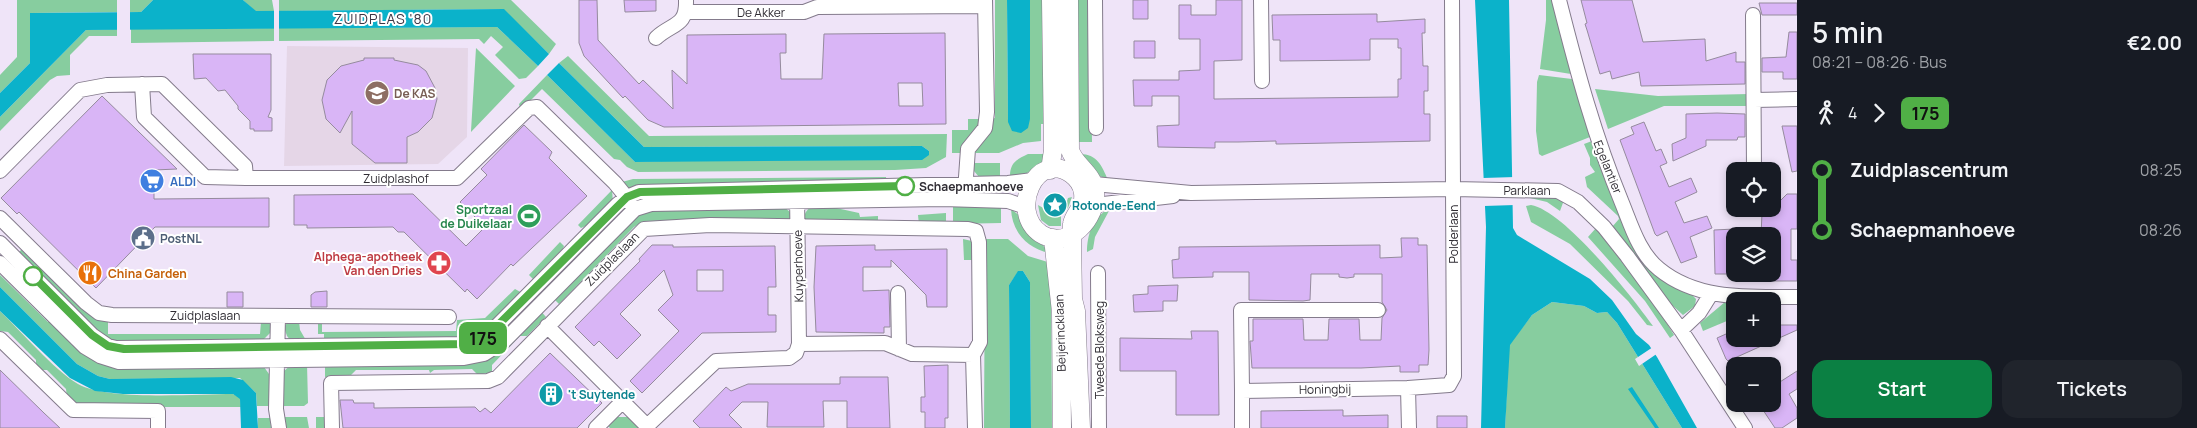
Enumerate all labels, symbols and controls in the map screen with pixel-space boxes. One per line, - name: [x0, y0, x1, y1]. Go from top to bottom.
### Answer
- street label: De Akker: [737, 4, 786, 21]
- district label: ZUIDPLAS '80: [334, 9, 432, 28]
- text: 5 min: [1812, 13, 1883, 51]
- text: €2.00: [2127, 30, 2182, 56]
- text: 08:21 – 08:26 · Bus: [1812, 51, 1947, 73]
- school or university icon: De KAS: [364, 80, 390, 106]
- place label: De KAS: [394, 85, 436, 102]
- icon: walk: [1812, 99, 1840, 127]
- icon: forward: [1865, 99, 1893, 127]
- text: 175: [1911, 101, 1939, 125]
- text: 4: [1848, 102, 1857, 124]
- street label: Egelantier: [1590, 138, 1627, 197]
- text: Zuidplascentrum: [1850, 157, 2008, 183]
- text: 08:25: [2140, 159, 2182, 181]
- map controls: [1726, 162, 1781, 412]
- button: locate: [1726, 162, 1781, 217]
- supermarket icon: ALDI: [139, 168, 165, 194]
- street label: Zuidplashof: [363, 170, 430, 187]
- place label: ALDI: [170, 173, 196, 190]
- marker: Schaepmanhoeve: [895, 176, 915, 196]
- place label: Schaepmanhoeve: [919, 178, 1023, 195]
- street label: Parklaan: [1503, 182, 1551, 199]
- place icon: Rotonde-Eend: [1042, 192, 1068, 218]
- place label: Rotonde-Eend: [1072, 197, 1156, 214]
- place label: Sportzaal de Duikelaar: [440, 201, 512, 232]
- sports icon: Sportzaal de Duikelaar: [516, 203, 542, 229]
- street label: Polderlaan: [1445, 205, 1462, 263]
- text: Schaepmanhoeve: [1850, 217, 2015, 243]
- text: 08:26: [2139, 219, 2182, 241]
- public building icon: PostNL: [130, 225, 156, 251]
- button: layers: [1726, 227, 1781, 282]
- street label: Zuidplaslaan: [581, 228, 643, 290]
- place label: PostNL: [160, 230, 202, 247]
- street label: Kuyperhoeve: [789, 230, 807, 302]
- place label: Alphega-apotheek Van den Dries: [314, 248, 423, 279]
- pharmacy icon: Alphega-apotheek Van den Dries: [426, 250, 452, 276]
- restaurant icon: China Garden: [77, 260, 103, 286]
- place label: China Garden: [108, 265, 187, 282]
- unlabelled marker: [23, 266, 43, 286]
- button: +: [1726, 292, 1781, 347]
- street label: Beijerincklaan: [1050, 294, 1070, 372]
- street label: Tweede Bloksweg: [1091, 301, 1108, 399]
- street label: Zuidplaslaan: [170, 307, 240, 324]
- line badge: 175: [454, 322, 512, 354]
- text: 175: [469, 326, 497, 350]
- button: −: [1726, 357, 1781, 412]
- button: Start: [1812, 360, 1992, 418]
- button: Tickets: [2002, 360, 2182, 418]
- street label: Honingbij: [1299, 380, 1351, 398]
- building icon: 't Suytende: [538, 381, 564, 407]
- place label: 't Suytende: [568, 386, 635, 403]

